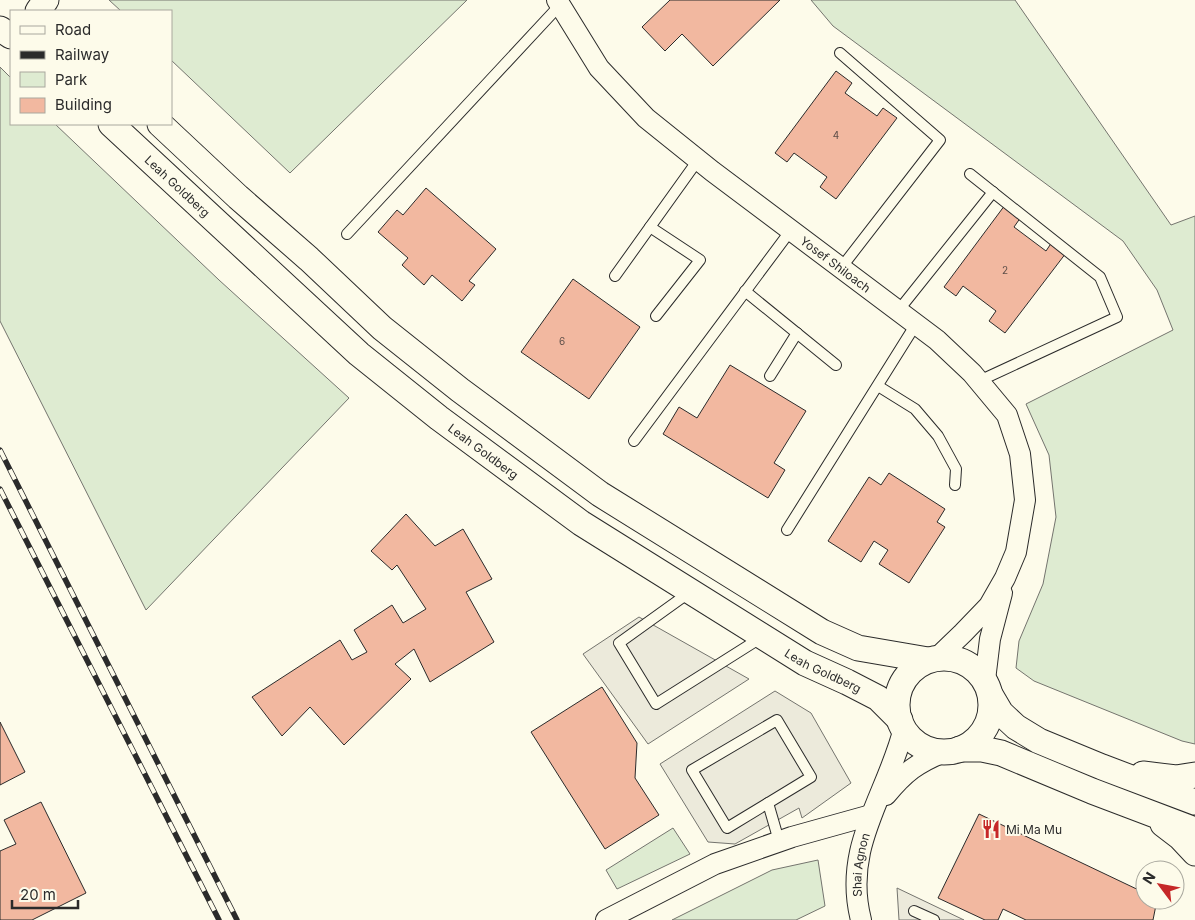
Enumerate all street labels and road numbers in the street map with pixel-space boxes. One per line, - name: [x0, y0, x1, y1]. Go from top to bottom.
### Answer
- street label: Leah Goldberg: [142, 152, 213, 220]
- street label: Yosef Shiloach: [798, 233, 874, 295]
- street label: Leah Goldberg: [445, 420, 522, 482]
- street label: Leah Goldberg: [782, 645, 864, 696]
- street label: Shai Agnon: [849, 831, 872, 897]

